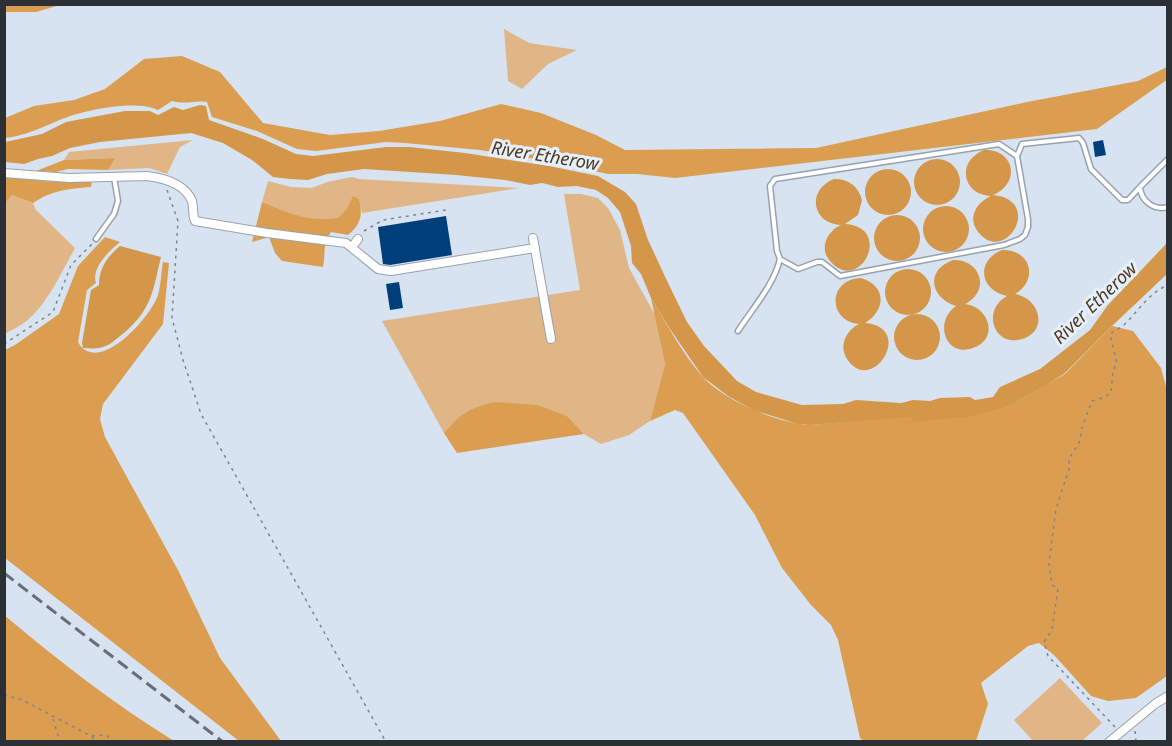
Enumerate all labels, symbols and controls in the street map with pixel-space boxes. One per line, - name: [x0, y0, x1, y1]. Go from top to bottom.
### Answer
- water label: River Etherow: [490, 135, 602, 175]
- water label: River Etherow: [1047, 255, 1142, 349]

